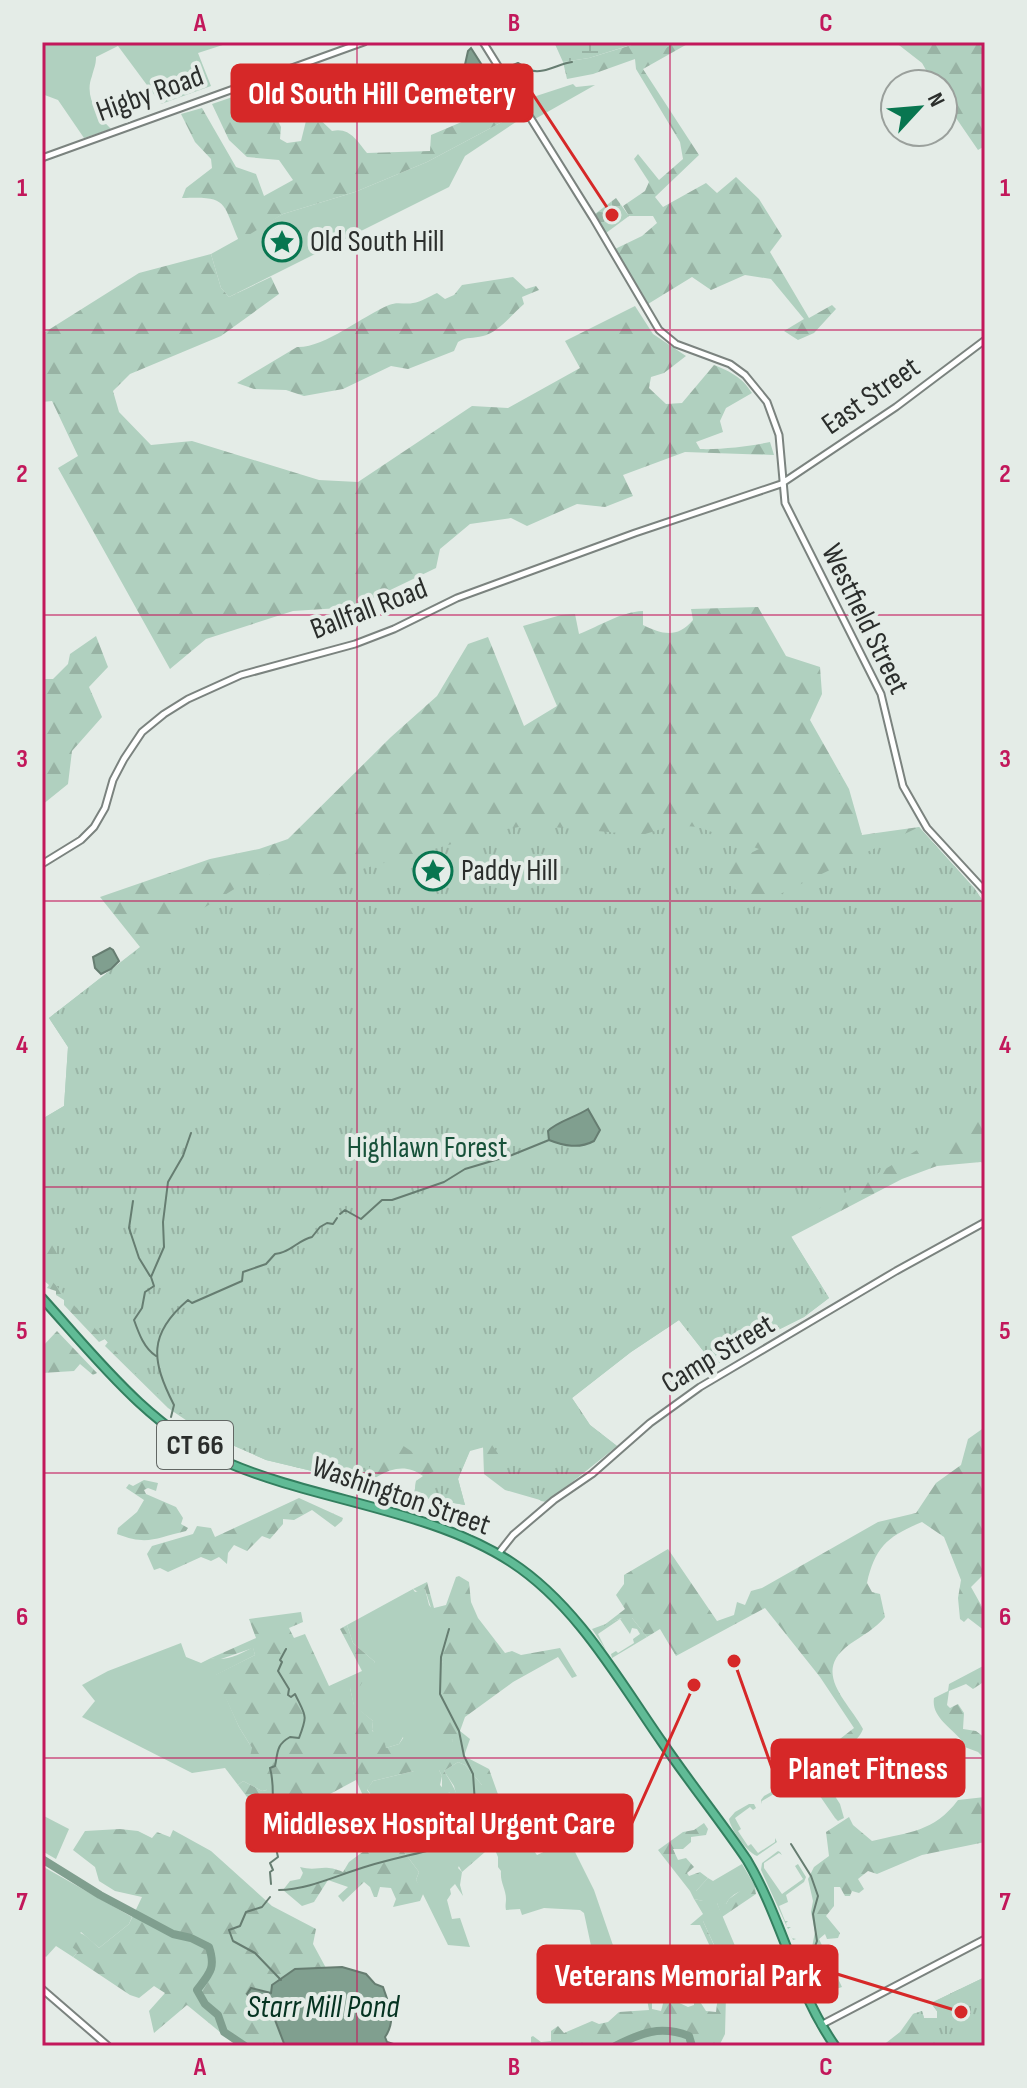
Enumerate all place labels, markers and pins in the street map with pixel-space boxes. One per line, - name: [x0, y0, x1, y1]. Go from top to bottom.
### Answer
- callout: Old South Hill Cemetery: [232, 65, 532, 121]
- place icon: Old South Hill: [261, 221, 303, 263]
- place label: Old South Hill: [310, 224, 444, 260]
- place icon: Paddy Hill: [412, 850, 454, 892]
- place label: Paddy Hill: [461, 853, 558, 889]
- callout: Planet Fitness: [772, 1740, 964, 1796]
- callout: Middlesex Hospital Urgent Care: [247, 1795, 632, 1851]
- callout: Veterans Memorial Park: [538, 1946, 837, 2002]

